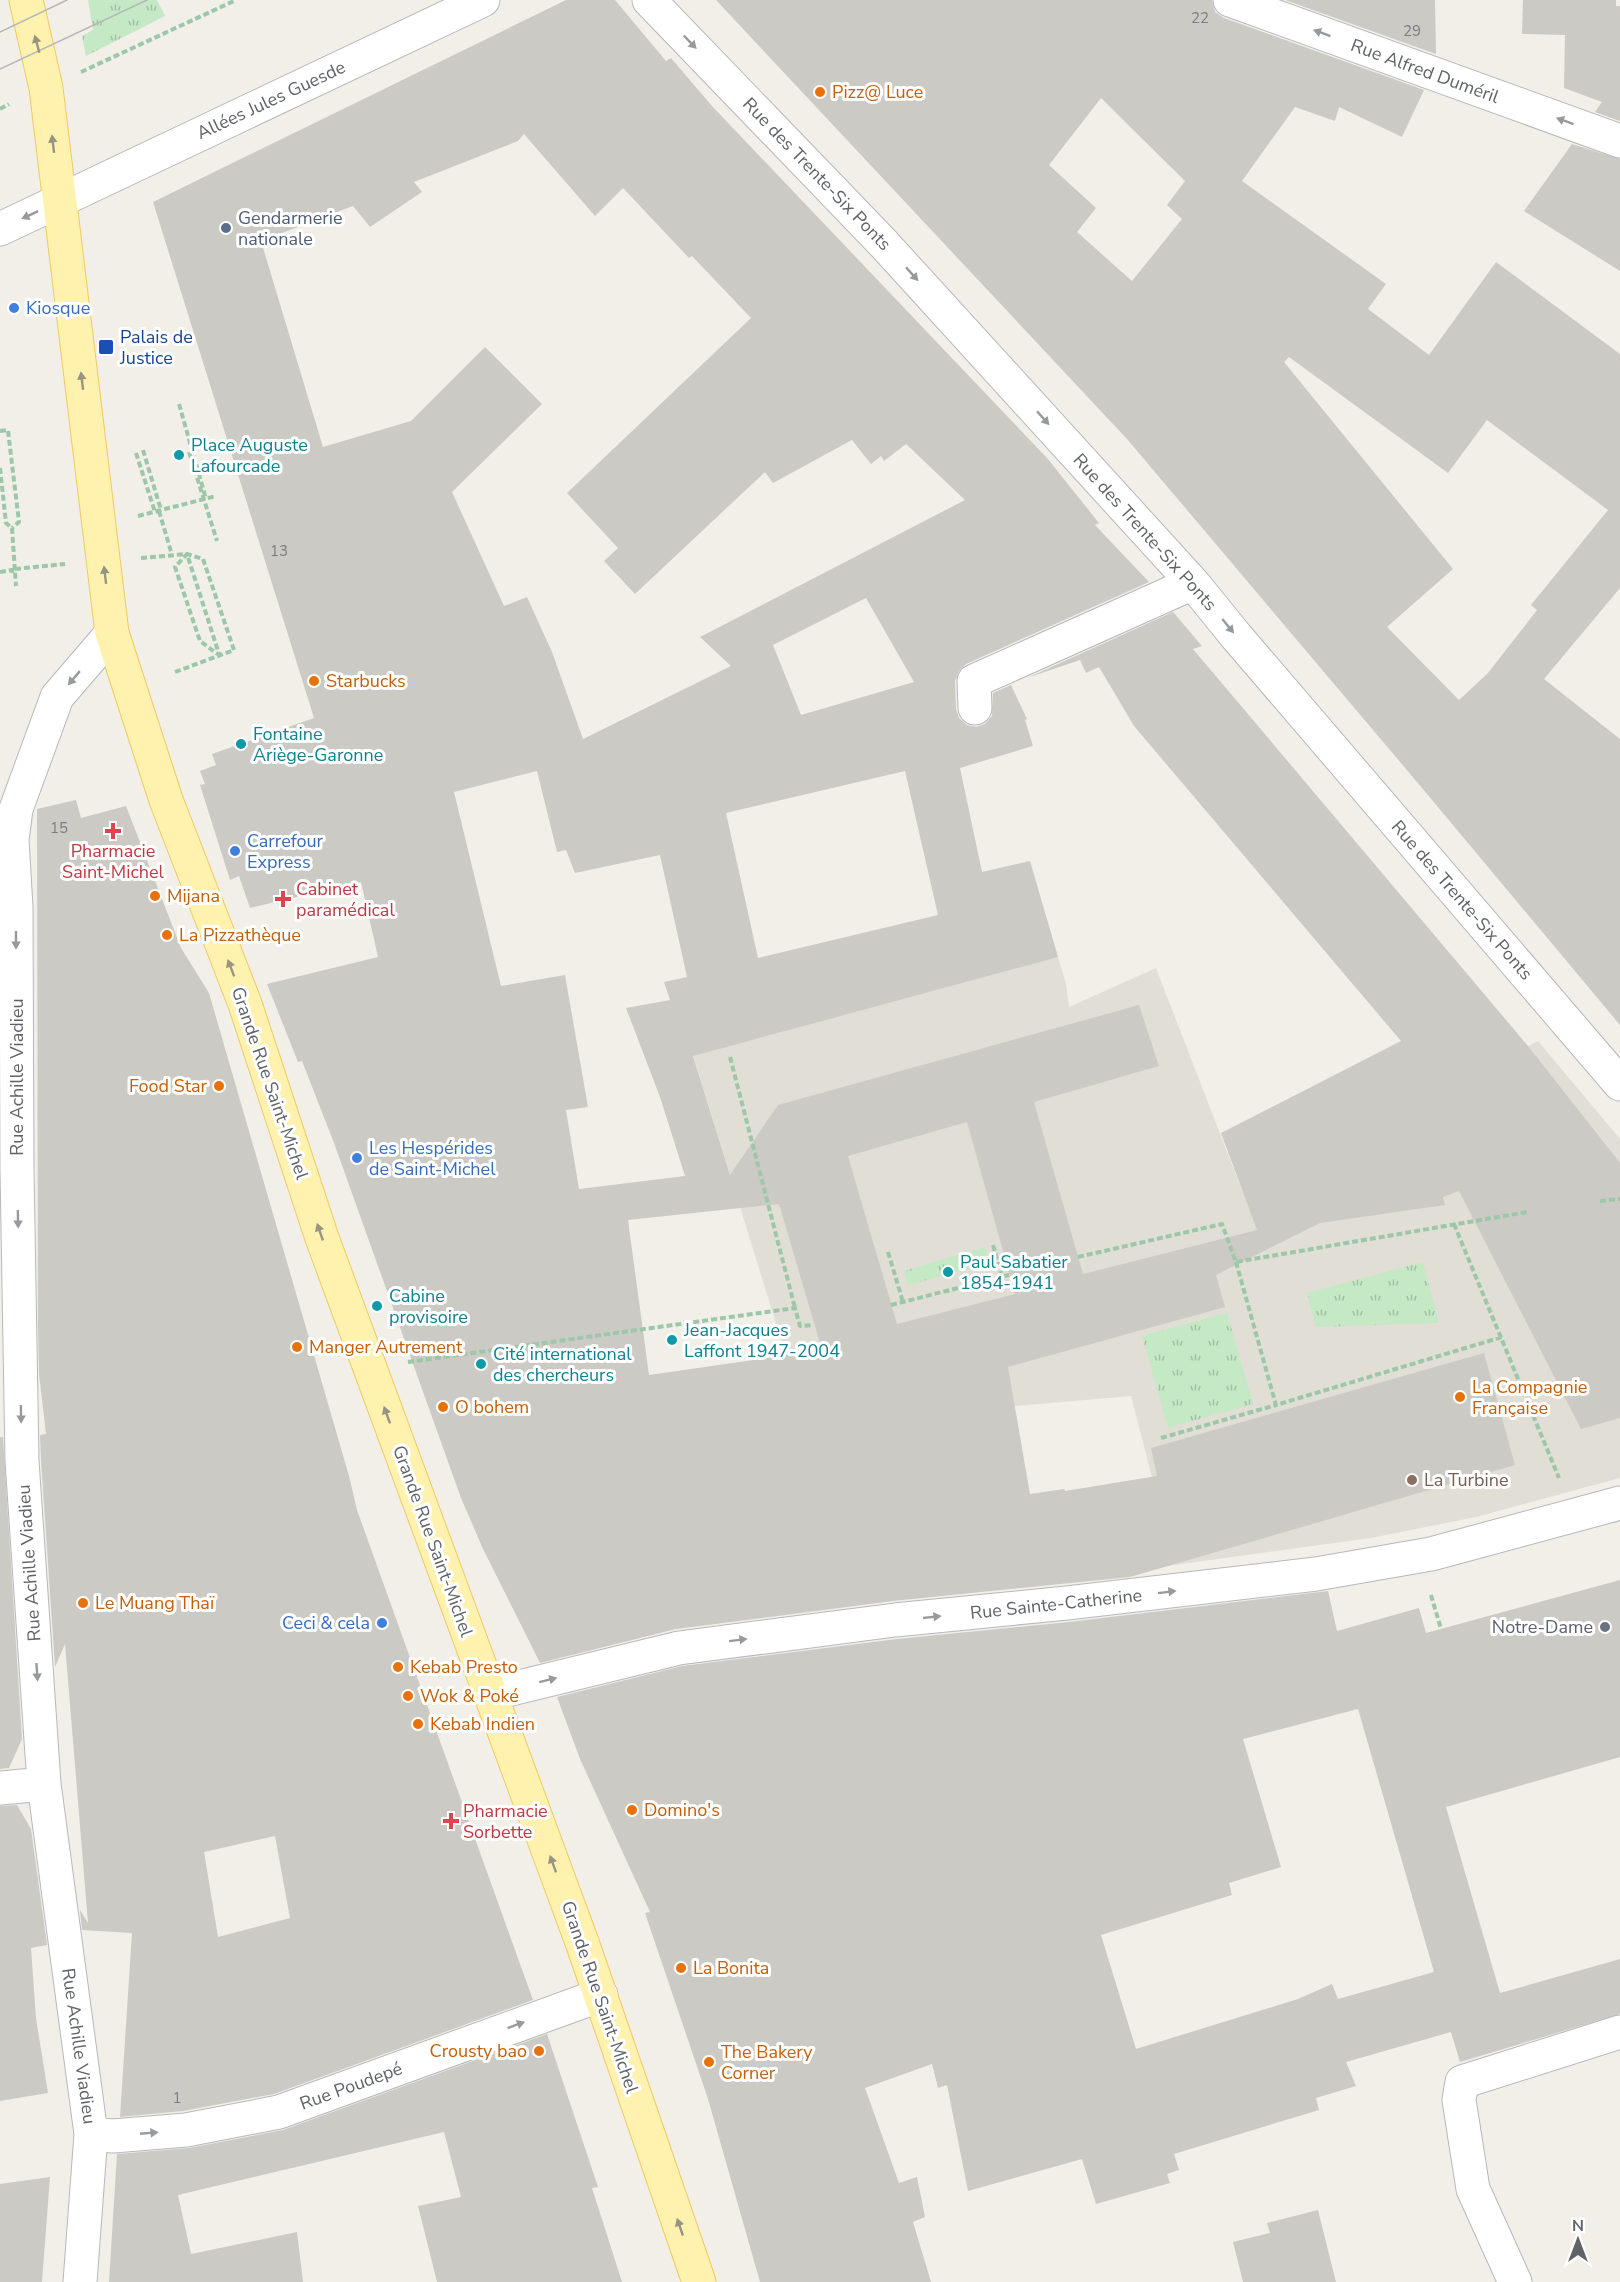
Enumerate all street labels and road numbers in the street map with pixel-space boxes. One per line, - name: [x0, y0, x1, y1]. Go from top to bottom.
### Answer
- street label: Rue Alfred Duméril: [1348, 33, 1503, 109]
- street label: Allées Jules Guesde: [193, 55, 349, 145]
- street label: Rue des Trente-Six Ponts: [737, 92, 897, 256]
- street label: Rue des Trente-Six Ponts: [1068, 448, 1222, 616]
- street label: Rue des Trente-Six Ponts: [1386, 815, 1538, 985]
- street label: Grande Rue Saint-Michel: [226, 984, 314, 1183]
- street label: Rue Achille Viadieu: [5, 998, 29, 1156]
- street label: Grande Rue Saint-Michel: [387, 1442, 479, 1641]
- street label: Rue Achille Viadieu: [12, 1484, 46, 1642]
- street label: Rue Sainte-Catherine: [969, 1583, 1143, 1625]
- street label: Grande Rue Saint-Michel: [556, 1898, 644, 2097]
- street label: Rue Achille Viadieu: [56, 1966, 102, 2126]
- street label: Rue Poudepé: [296, 2056, 406, 2116]

